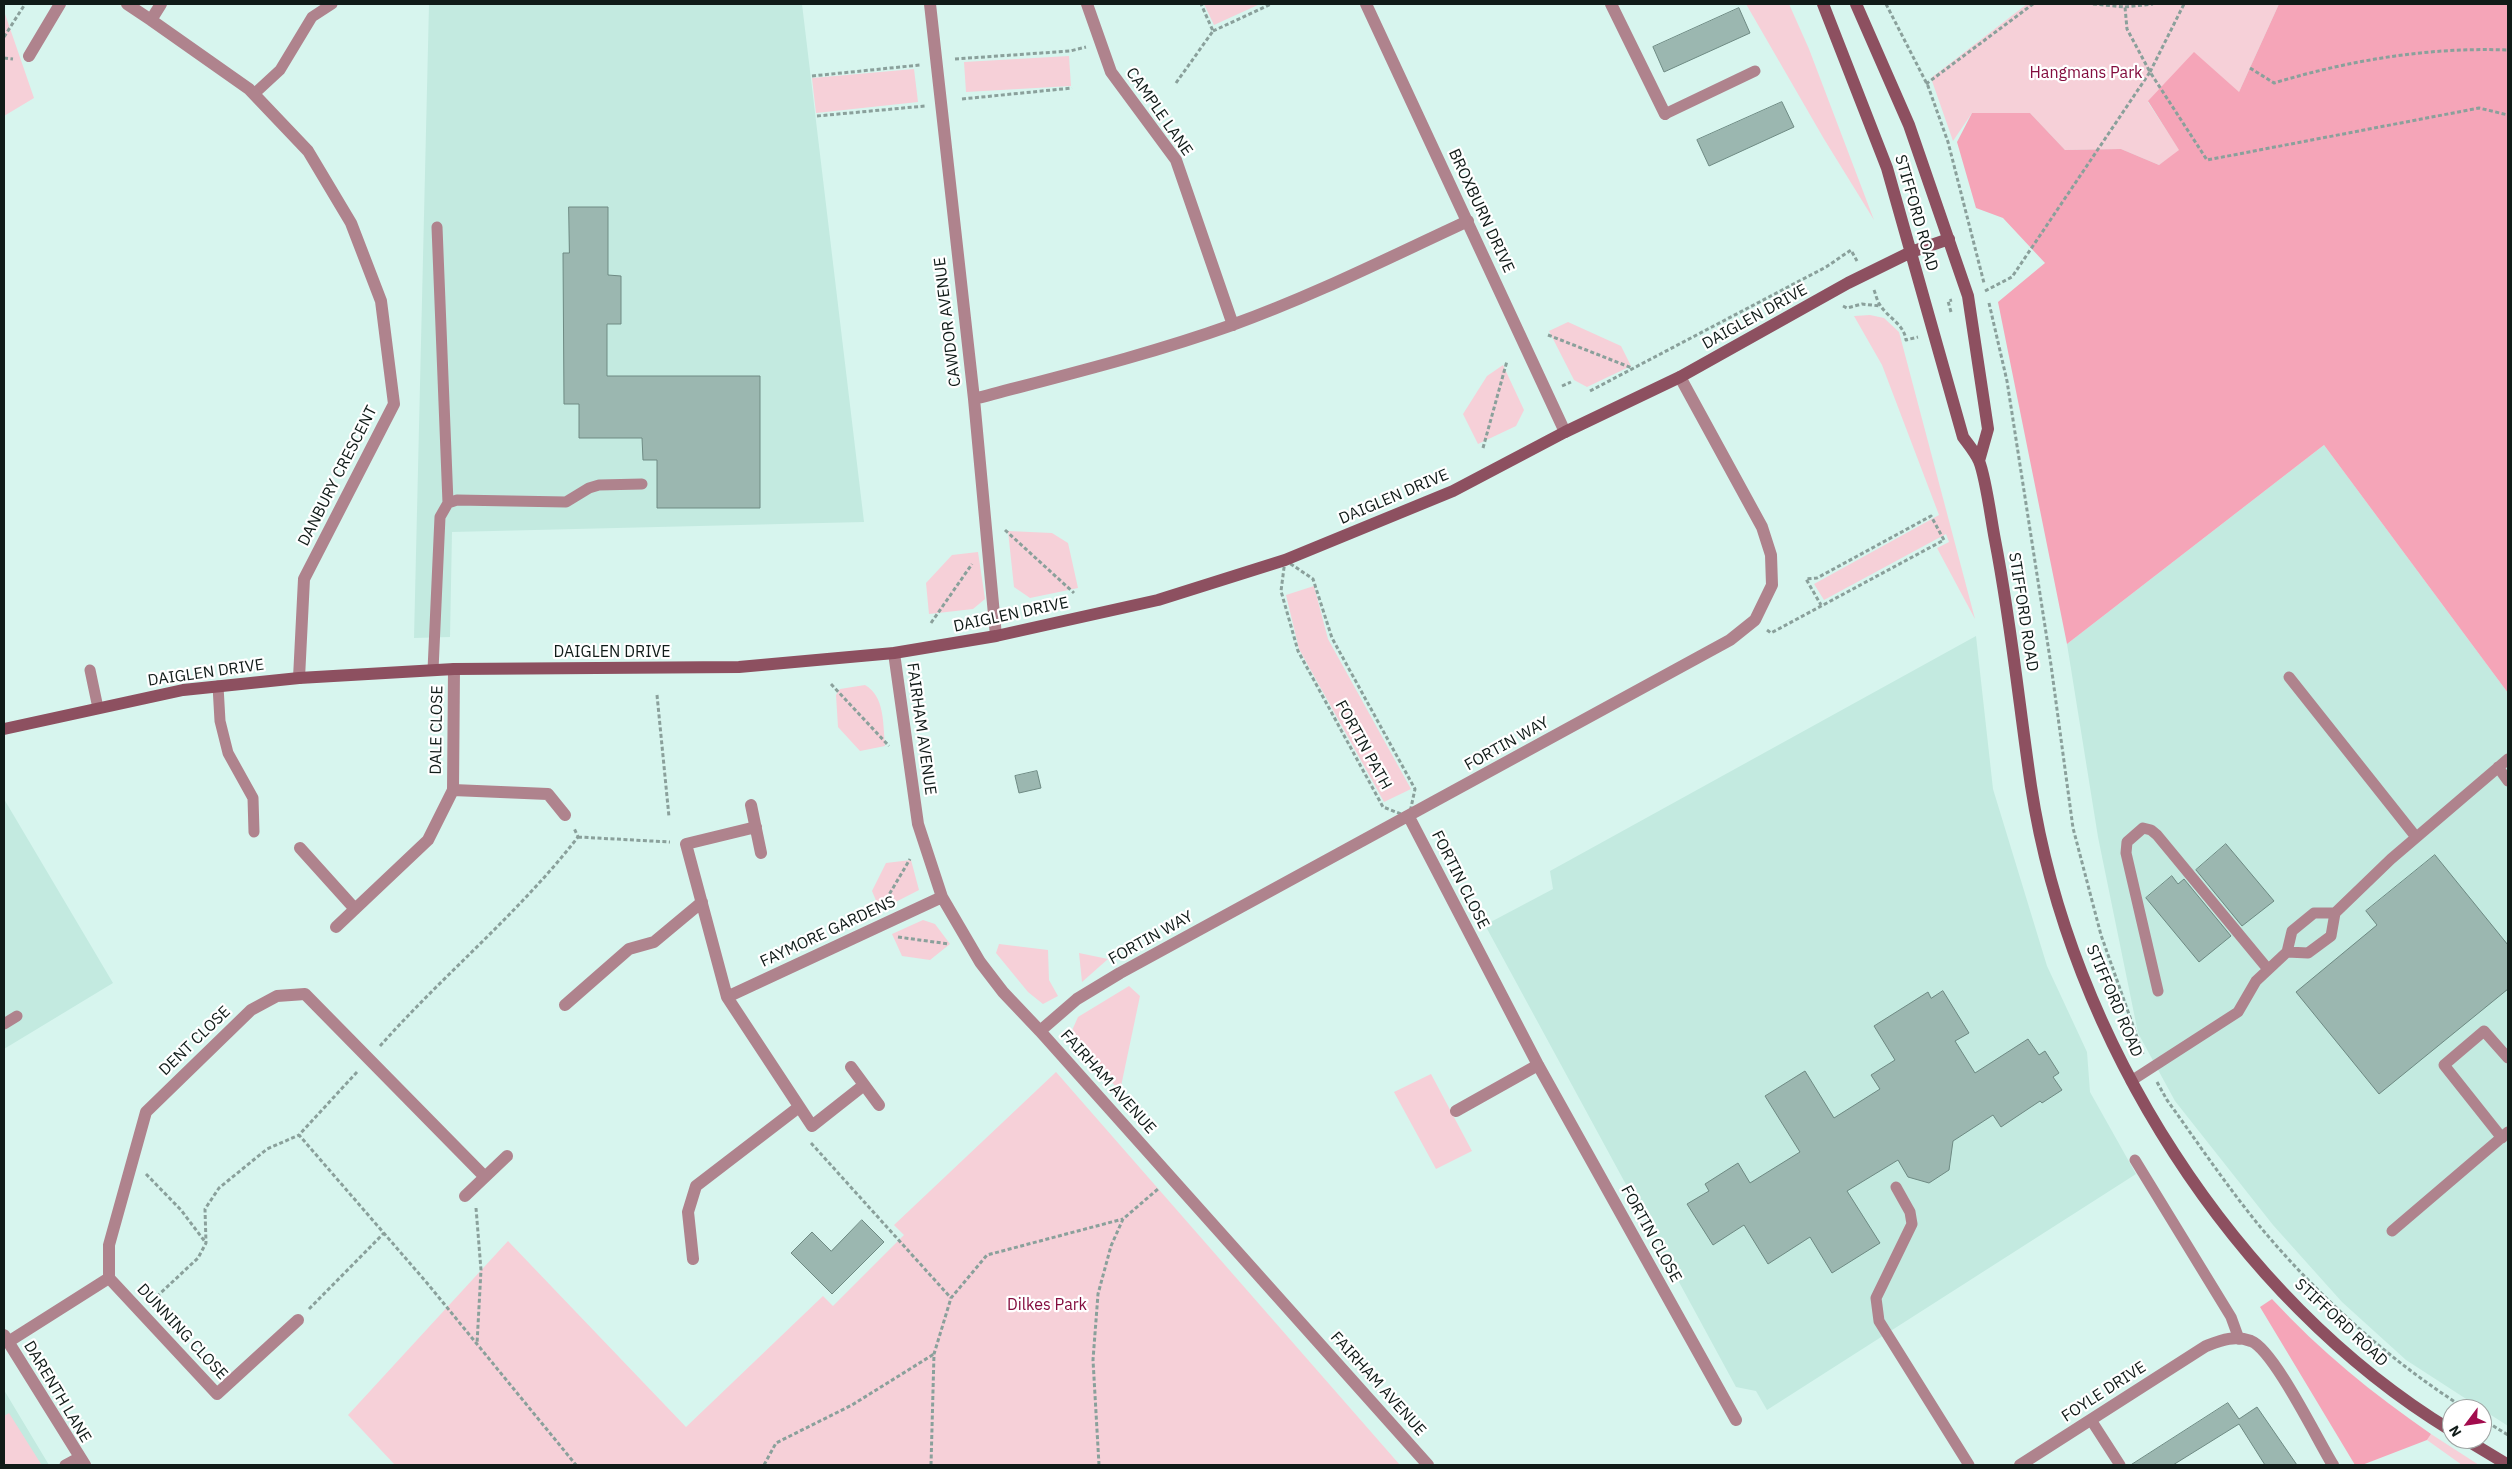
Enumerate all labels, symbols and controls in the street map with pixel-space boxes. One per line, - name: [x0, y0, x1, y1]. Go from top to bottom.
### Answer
- park label: Hangmans Park: [2030, 63, 2142, 83]
- street label: CAMPLE LANE: [1122, 64, 1196, 160]
- street label: BROXBURN DRIVE: [1444, 146, 1518, 276]
- street label: STIFFORD ROAD: [1890, 152, 1942, 274]
- street label: CAWDOR AVENUE: [931, 256, 965, 388]
- street label: DAIGLEN DRIVE: [1699, 280, 1811, 354]
- street label: DANBURY CRESCENT: [294, 403, 382, 549]
- street label: DAIGLEN DRIVE: [1336, 465, 1452, 529]
- street label: STIFFORD ROAD: [2004, 551, 2042, 673]
- street label: DAIGLEN DRIVE: [952, 593, 1070, 637]
- street label: DAIGLEN DRIVE: [553, 642, 671, 662]
- street label: DAIGLEN DRIVE: [147, 655, 265, 691]
- street label: FAIRHAM AVENUE: [902, 661, 940, 797]
- street label: DALE CLOSE: [427, 685, 447, 775]
- street label: FORTIN PATH: [1331, 697, 1395, 793]
- street label: FORTIN WAY: [1461, 713, 1553, 775]
- street label: FORTIN CLOSE: [1427, 828, 1493, 932]
- street label: FAYMORE GARDENS: [757, 892, 899, 972]
- street label: FORTIN WAY: [1105, 907, 1197, 969]
- street label: STIFFORD ROAD: [2082, 942, 2146, 1060]
- street label: DENT CLOSE: [155, 1002, 235, 1080]
- street label: FAIRHAM AVENUE: [1056, 1026, 1160, 1138]
- street label: FORTIN CLOSE: [1616, 1182, 1686, 1286]
- street label: STIFFORD ROAD: [2290, 1275, 2392, 1371]
- street label: DUNNING CLOSE: [133, 1280, 231, 1384]
- park label: Dilkes Park: [1007, 1295, 1087, 1315]
- street label: FAIRHAM AVENUE: [1326, 1328, 1430, 1440]
- street label: DARENTH LANE: [19, 1338, 95, 1446]
- street label: FOYLE DRIVE: [2058, 1358, 2150, 1426]
- north arrow: [2442, 1399, 2492, 1449]
- text: N: [2445, 1422, 2465, 1440]

